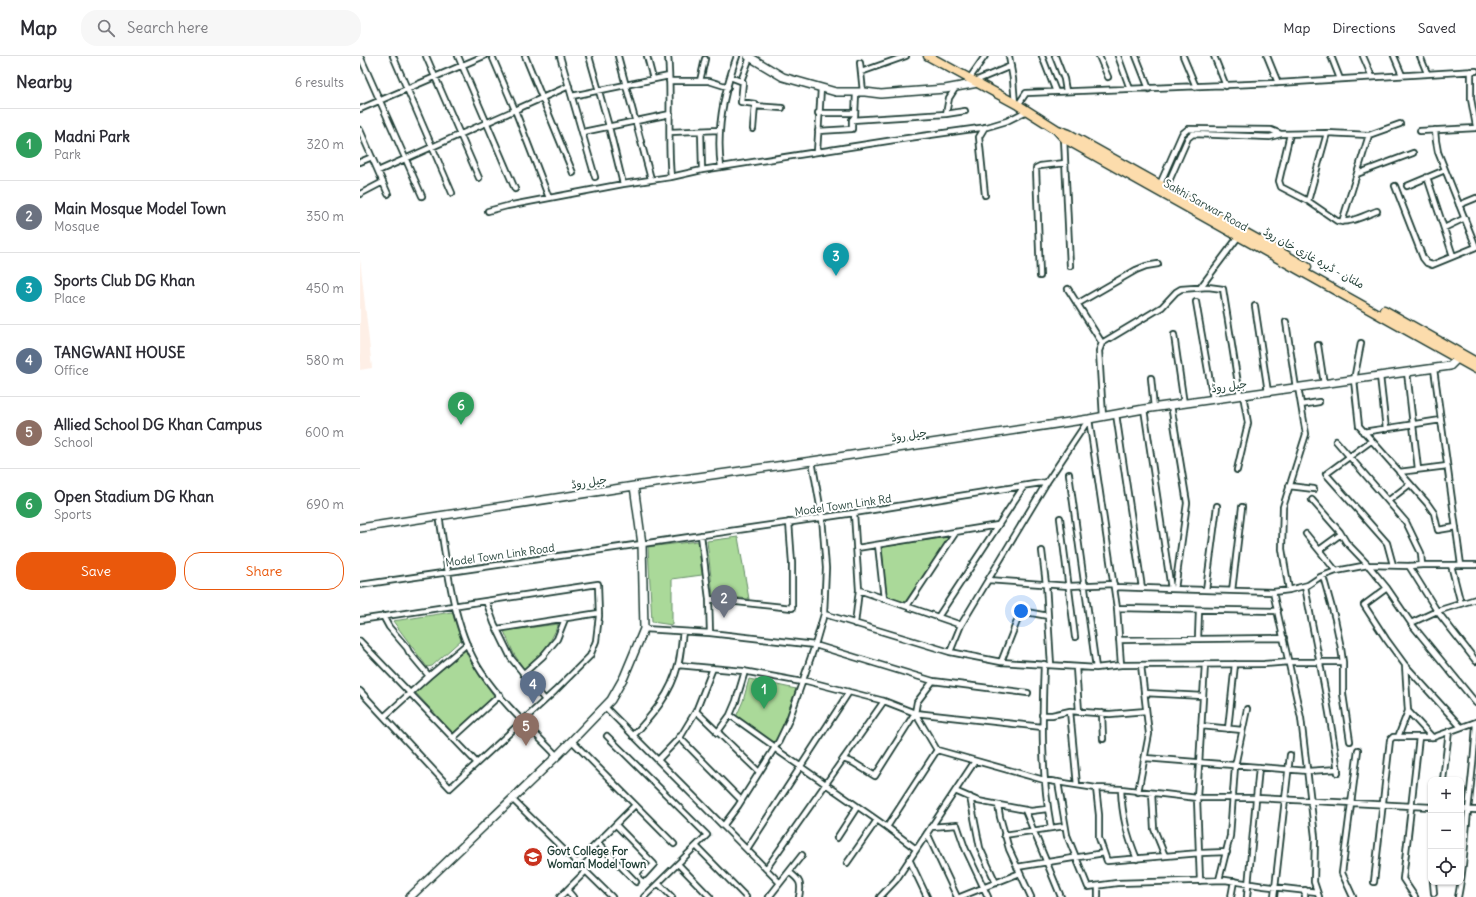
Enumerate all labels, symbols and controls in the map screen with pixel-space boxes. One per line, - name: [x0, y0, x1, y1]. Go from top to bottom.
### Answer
- search box: [81, 10, 361, 46]
- text: Map: [20, 16, 57, 40]
- icon: search: [95, 17, 117, 39]
- text: Search here: [127, 18, 208, 37]
- text: Map: [1283, 19, 1310, 37]
- text: Directions: [1332, 19, 1396, 37]
- text: Saved: [1418, 19, 1456, 37]
- text: Nearby: [16, 71, 72, 93]
- text: 6 results: [295, 74, 344, 91]
- text: Madni Park: [54, 127, 130, 146]
- text: 1: [26, 136, 32, 153]
- text: 320 m: [306, 136, 344, 153]
- text: Park: [54, 146, 81, 163]
- street label: Sakhi Sarwar Road: [1161, 176, 1251, 234]
- text: Main Mosque Model Town: [54, 199, 226, 218]
- text: 2: [25, 208, 33, 225]
- text: 350 m: [306, 208, 344, 225]
- text: Mosque: [54, 218, 99, 235]
- street label: ملتان - ڈیرہ غازی خان روڈ: [1261, 224, 1367, 292]
- pin: 3: [823, 243, 849, 276]
- text: Sports Club DG Khan: [54, 271, 195, 290]
- text: 3: [25, 280, 33, 297]
- text: 450 m: [306, 280, 344, 297]
- text: Place: [54, 290, 85, 307]
- text: TANGWANI HOUSE: [54, 343, 185, 362]
- text: 4: [25, 352, 33, 369]
- text: 580 m: [306, 352, 344, 369]
- text: Office: [54, 362, 89, 379]
- street label: جیل روڈ: [1210, 377, 1248, 395]
- pin: 6: [448, 392, 474, 425]
- text: Allied School DG Khan Campus: [54, 415, 262, 434]
- text: 5: [25, 424, 33, 441]
- text: 600 m: [305, 424, 344, 441]
- street label: جیل روڈ: [890, 425, 928, 445]
- text: School: [54, 434, 93, 451]
- street label: جیل روڈ: [570, 472, 608, 492]
- text: Open Stadium DG Khan: [54, 487, 214, 506]
- street label: Model Town Link Rd: [794, 491, 893, 519]
- text: 6: [25, 496, 33, 513]
- text: 690 m: [306, 496, 344, 513]
- text: Sports: [54, 506, 92, 523]
- street label: Model Town Link Road: [444, 540, 556, 570]
- button: Save: [16, 552, 176, 590]
- button: Share: [184, 552, 344, 590]
- pin: 2: [711, 585, 737, 618]
- your location: [1011, 601, 1031, 621]
- pin: 4: [520, 671, 546, 704]
- pin: 1: [751, 676, 777, 709]
- pin: 5: [513, 713, 539, 746]
- map controls: [1428, 777, 1464, 885]
- button: +: [1428, 777, 1464, 813]
- button: −: [1428, 813, 1464, 849]
- place label: Govt College For Woman Model Town: [547, 844, 647, 871]
- school or university icon: Govt College For Woman Model Town: [522, 846, 544, 868]
- button: locate: [1428, 849, 1464, 885]

